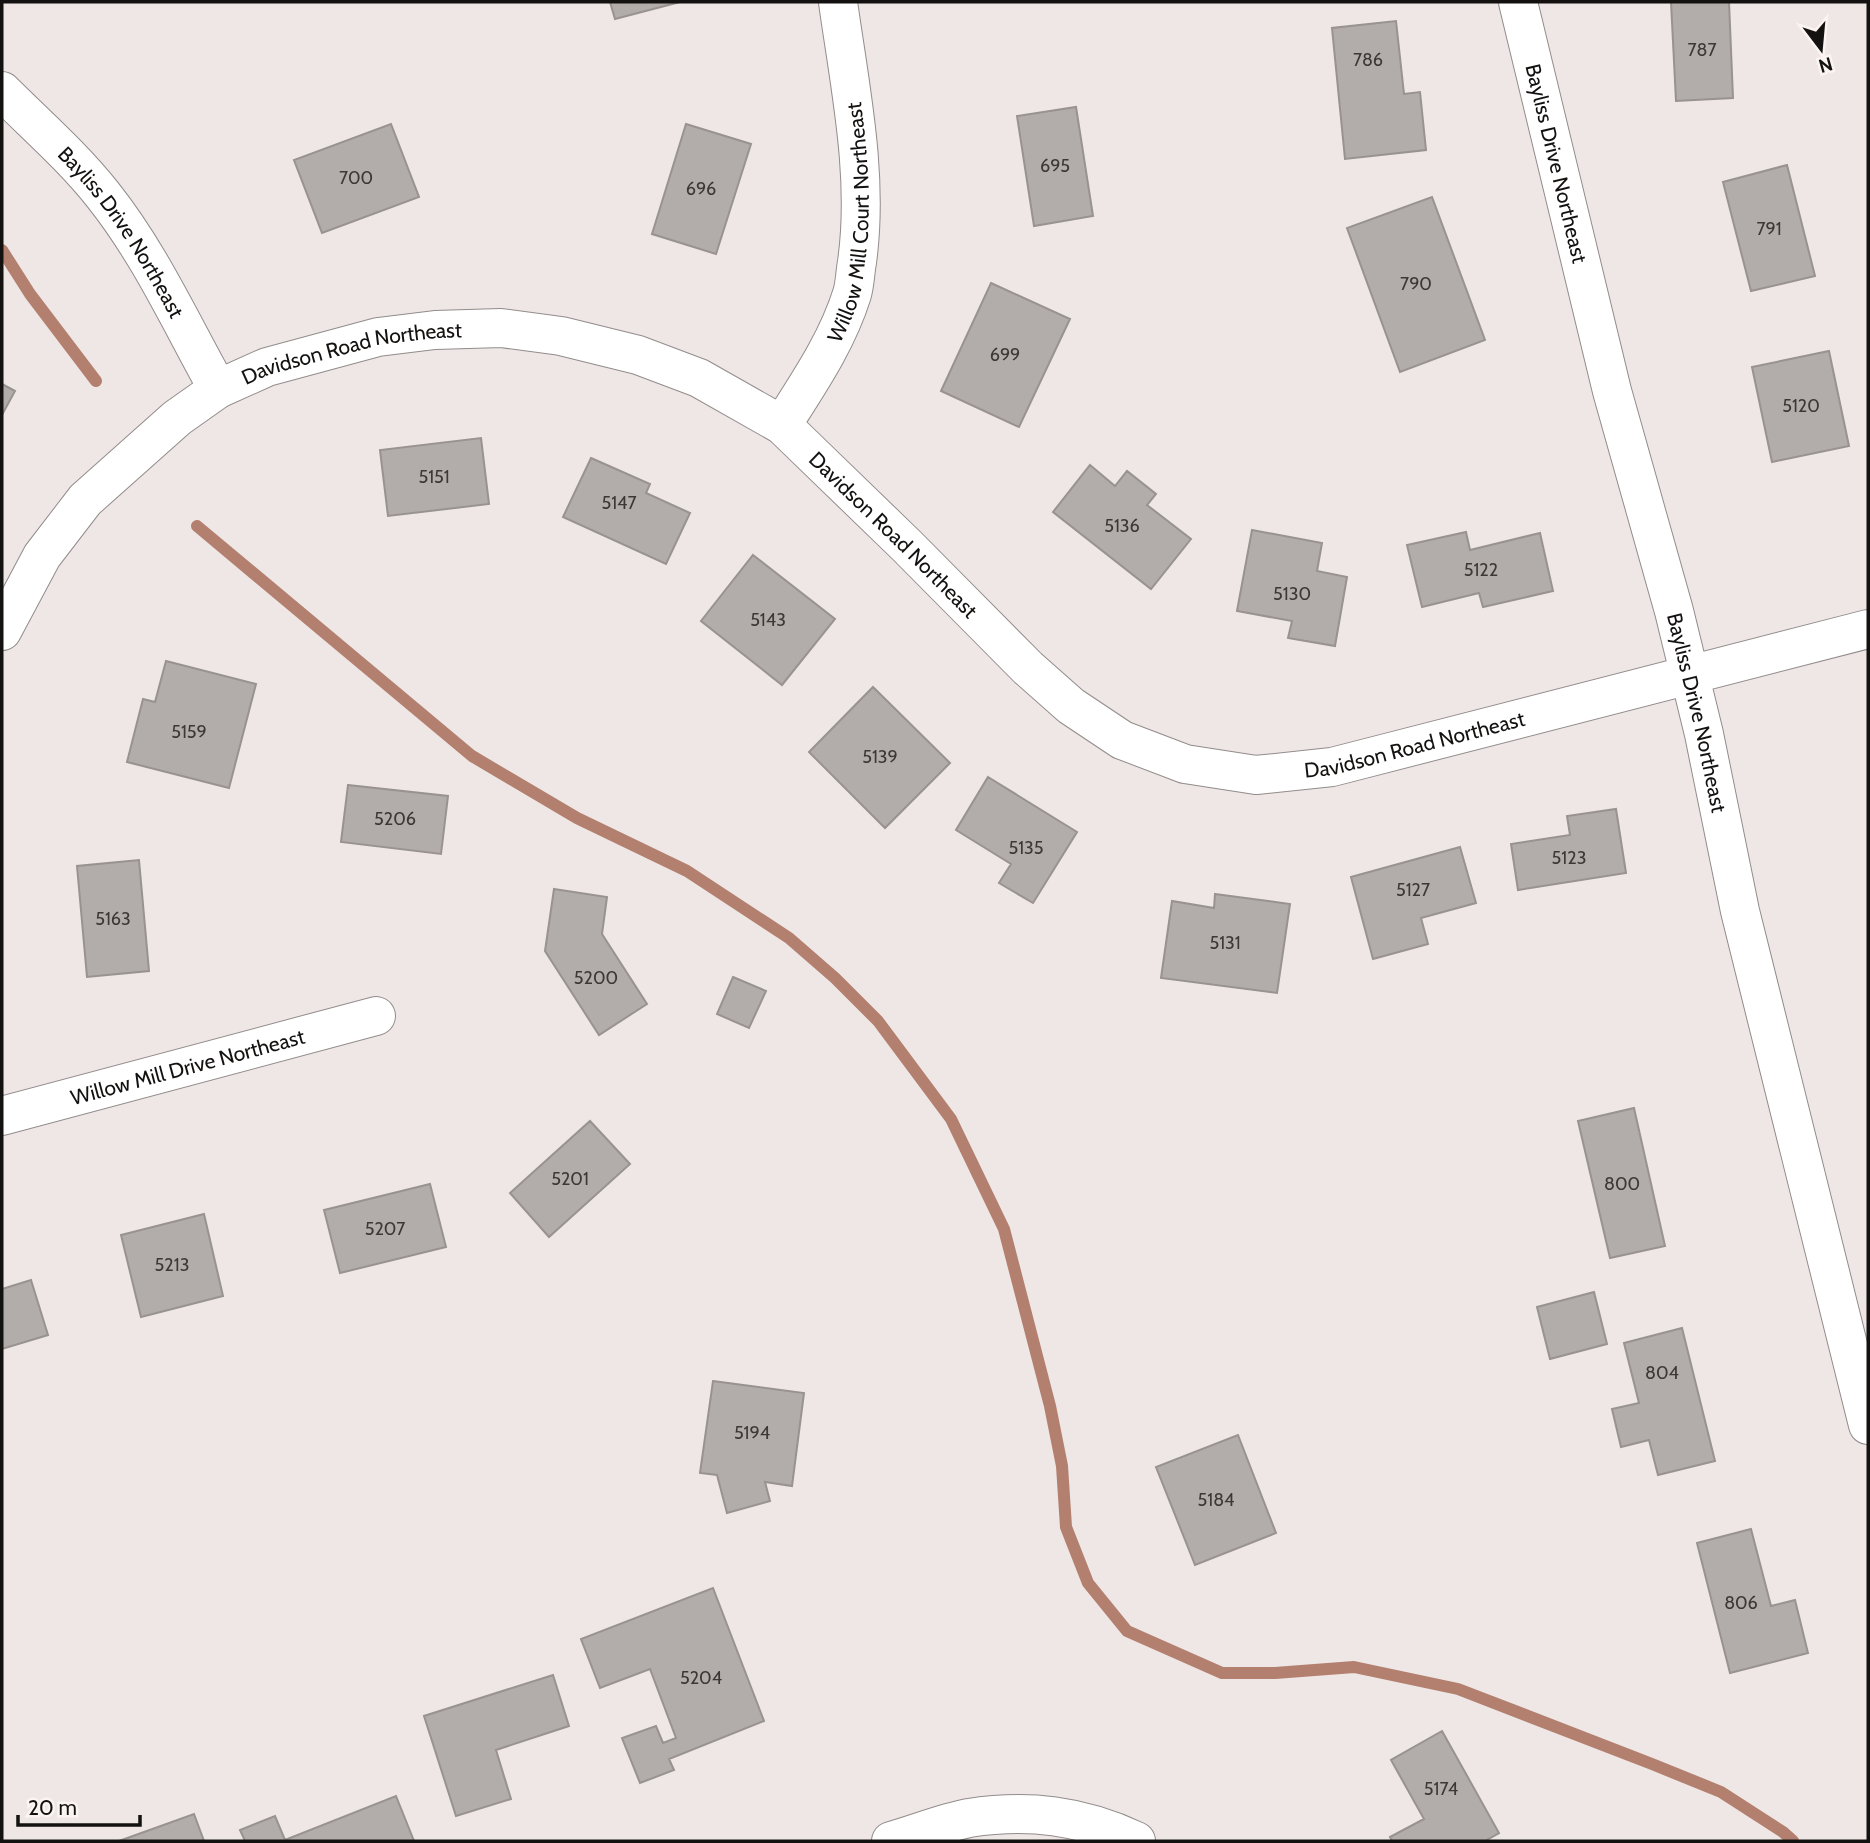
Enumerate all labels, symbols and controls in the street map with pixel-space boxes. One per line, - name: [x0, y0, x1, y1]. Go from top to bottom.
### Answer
- north arrow: [1786, 14, 1856, 84]
- house number: 787: [1687, 39, 1717, 61]
- house number: 786: [1353, 49, 1383, 71]
- text: N: [1816, 52, 1835, 78]
- street label: Bayliss Drive Northeast: [1521, 61, 1593, 265]
- street label: Willow Mill Court Northeast: [822, 101, 873, 346]
- street label: Bayliss Drive Northeast: [53, 141, 190, 322]
- house number: 695: [1040, 155, 1070, 177]
- house number: 700: [339, 167, 373, 189]
- house number: 696: [686, 178, 716, 200]
- house number: 791: [1756, 218, 1782, 240]
- house number: 790: [1400, 273, 1432, 295]
- street label: Davidson Road Northeast: [237, 317, 462, 389]
- house number: 699: [990, 344, 1020, 366]
- house number: 5120: [1782, 395, 1820, 417]
- street label: Davidson Road Northeast: [804, 446, 983, 623]
- house number: 5151: [418, 466, 450, 488]
- house number: 5147: [601, 492, 637, 514]
- house number: 5136: [1104, 515, 1140, 537]
- house number: 5122: [1464, 559, 1498, 581]
- house number: 5130: [1273, 583, 1311, 605]
- house number: 5143: [750, 609, 786, 631]
- street label: Bayliss Drive Northeast: [1662, 610, 1732, 815]
- street label: Davidson Road Northeast: [1303, 705, 1527, 782]
- house number: 5159: [171, 721, 207, 743]
- house number: 5139: [862, 746, 898, 768]
- house number: 5206: [374, 808, 416, 830]
- house number: 5135: [1008, 837, 1044, 859]
- house number: 5123: [1552, 847, 1586, 869]
- house number: 5127: [1396, 879, 1430, 901]
- house number: 5163: [95, 908, 131, 930]
- house number: 5131: [1209, 932, 1241, 954]
- house number: 5200: [574, 967, 618, 989]
- street label: Willow Mill Drive Northeast: [68, 1023, 307, 1110]
- house number: 5201: [551, 1168, 589, 1190]
- house number: 800: [1604, 1173, 1640, 1195]
- house number: 5207: [365, 1218, 405, 1240]
- house number: 5213: [155, 1254, 189, 1276]
- house number: 804: [1645, 1362, 1679, 1384]
- house number: 5194: [734, 1422, 770, 1444]
- house number: 5184: [1198, 1489, 1234, 1511]
- house number: 806: [1724, 1592, 1758, 1614]
- house number: 5204: [680, 1667, 722, 1689]
- house number: 5174: [1424, 1778, 1458, 1800]
- scale bar: [18, 1784, 140, 1828]
- text: 20 m: [28, 1795, 77, 1820]

